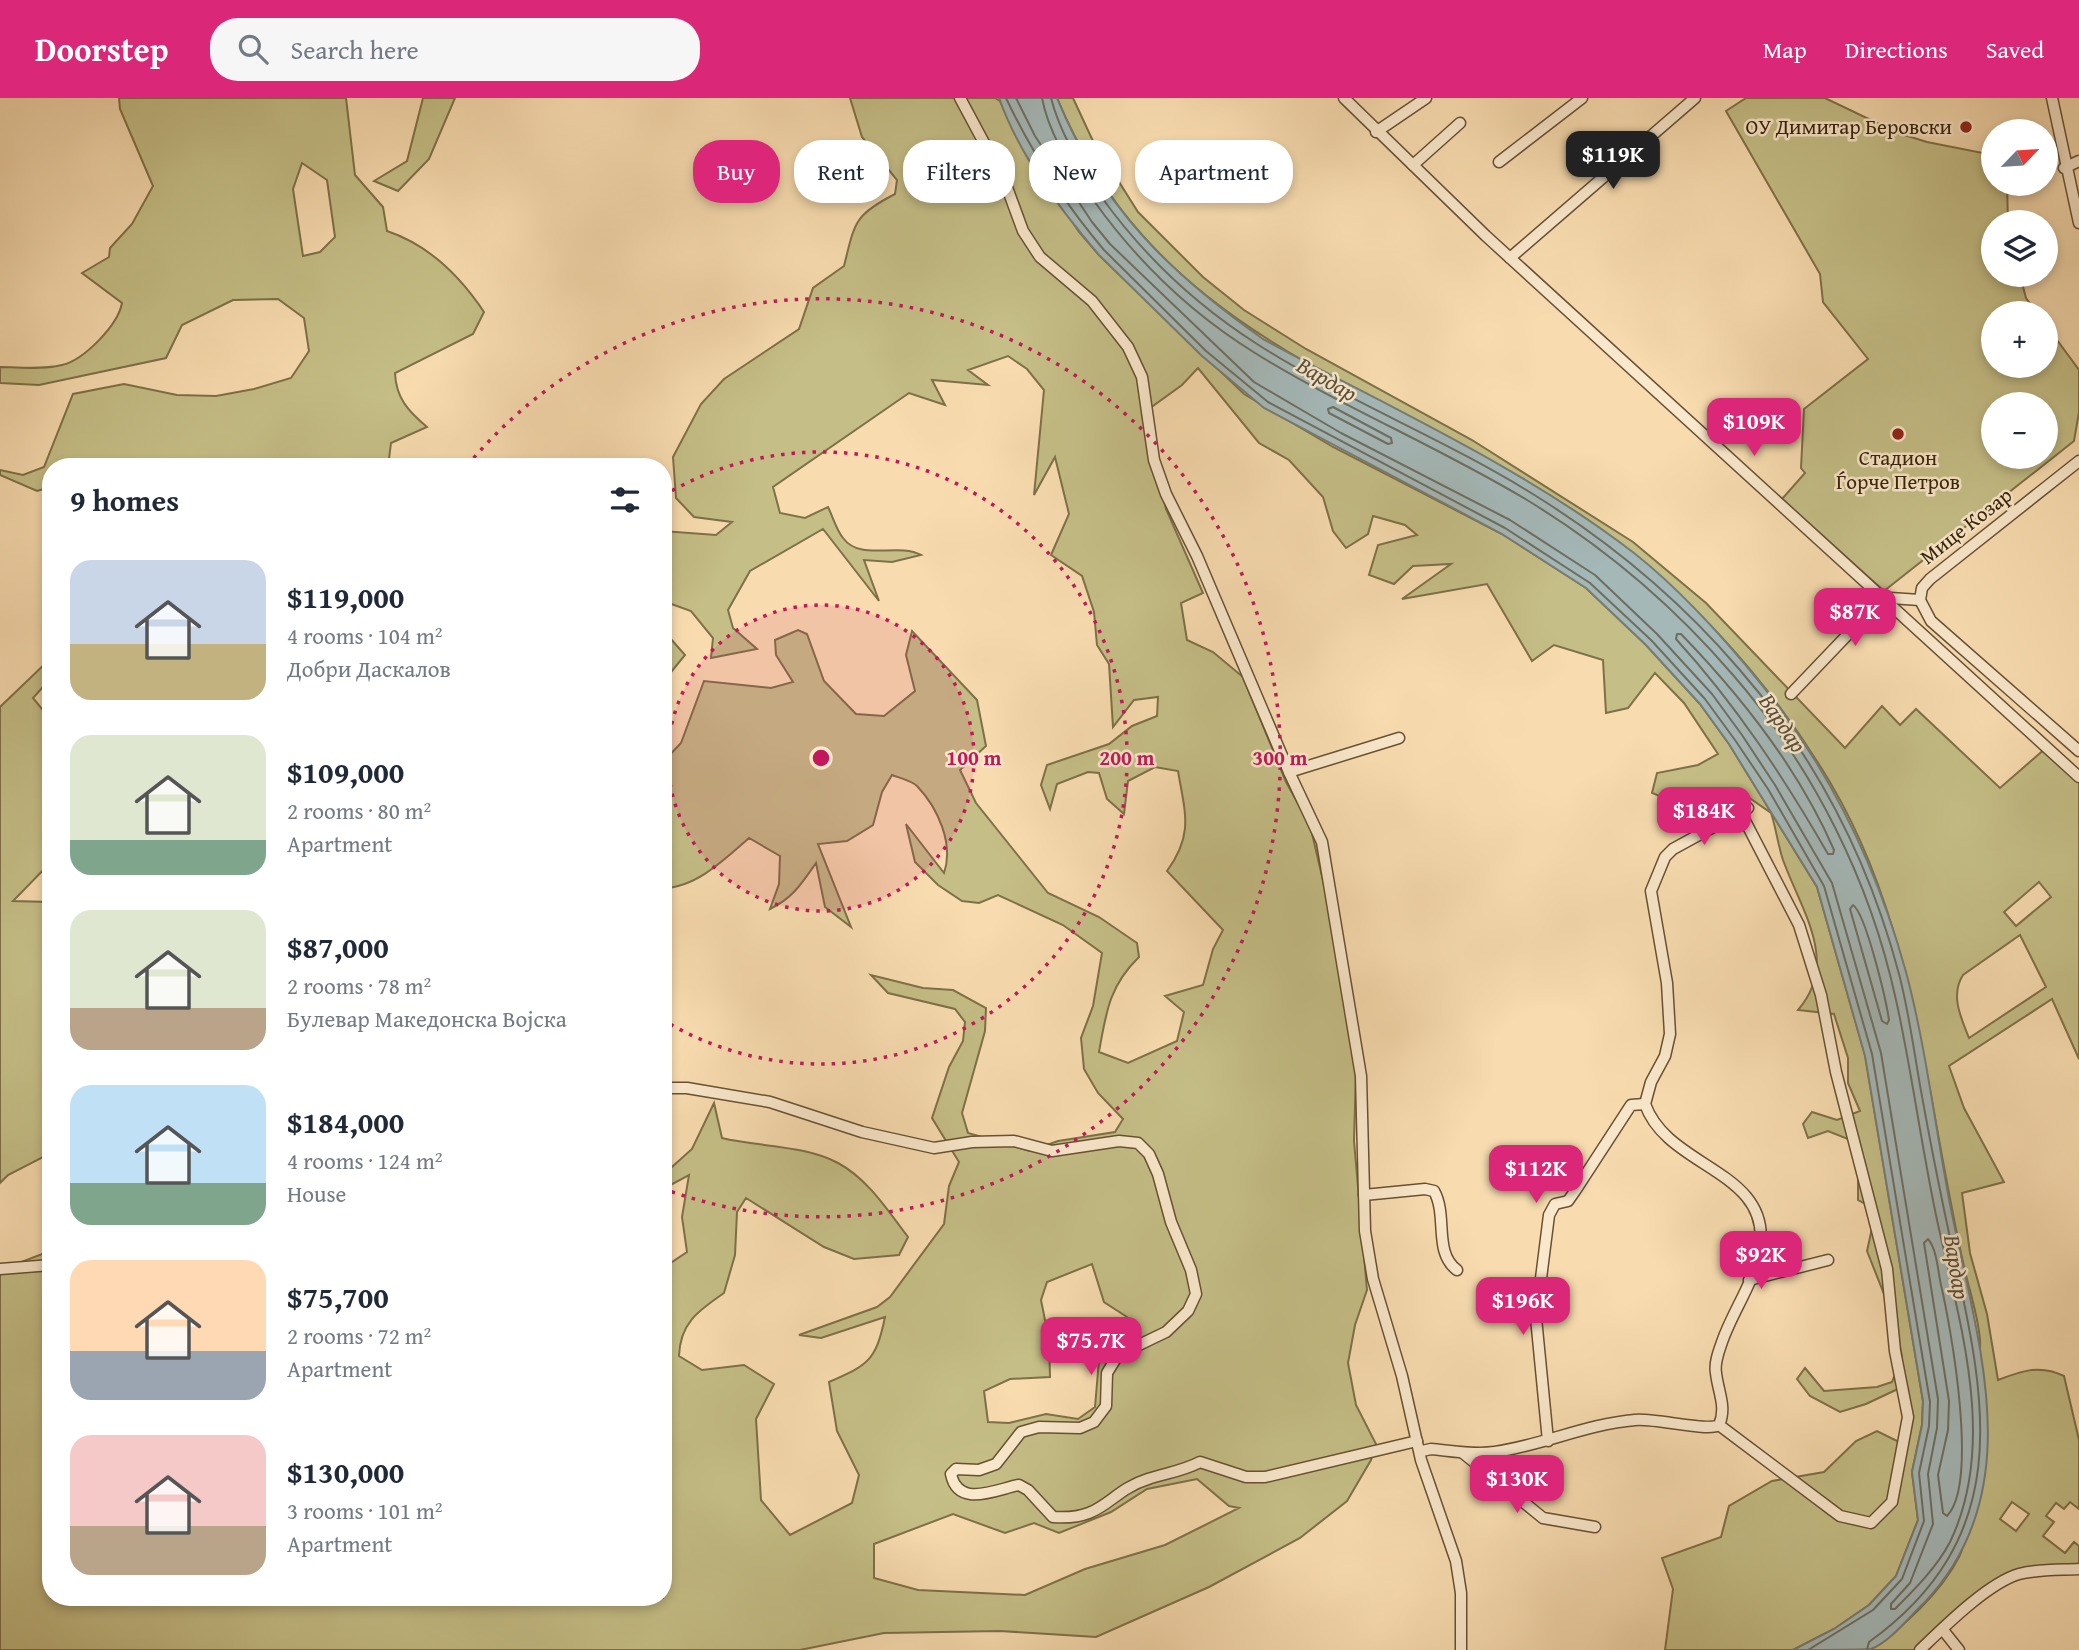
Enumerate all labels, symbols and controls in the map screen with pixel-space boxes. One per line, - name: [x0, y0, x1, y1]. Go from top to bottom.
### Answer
- search box: [210, 18, 700, 81]
- text: Doorstep: [35, 25, 168, 73]
- icon: search: [234, 30, 272, 68]
- text: Search here: [290, 30, 419, 69]
- text: Map: [1763, 32, 1807, 67]
- text: Directions: [1845, 32, 1948, 67]
- text: Saved: [1986, 32, 2044, 67]
- place label: ОУ Димитар Беровски: [1745, 111, 1952, 142]
- marker: ОУ Димитар Беровски: [1958, 119, 1974, 135]
- north arrow: [1981, 119, 2058, 196]
- map controls: [1981, 119, 2058, 469]
- pin: $119K: [1564, 132, 1662, 191]
- text: $119K: [1582, 137, 1644, 170]
- chip: Buy: [693, 140, 780, 203]
- chip: Rent: [794, 140, 889, 203]
- chip: Filters: [903, 140, 1015, 203]
- chip: New: [1029, 140, 1121, 203]
- chip: Apartment: [1135, 140, 1293, 203]
- button: layers: [1981, 210, 2058, 287]
- button: +: [1981, 301, 2058, 378]
- water label: Вардар: [1290, 348, 1364, 409]
- button: −: [1981, 392, 2058, 469]
- pin: $109K: [1705, 398, 1803, 458]
- text: $109K: [1723, 404, 1785, 437]
- marker: Стадион Ѓорче Петров: [1890, 426, 1906, 442]
- place label: Стадион Ѓорче Петров: [1836, 442, 1960, 497]
- text: 9 homes: [70, 478, 179, 522]
- street label: Мице Козар: [1913, 480, 2018, 572]
- icon: filters: [606, 481, 644, 519]
- text: $119,000: [287, 575, 404, 619]
- icon: home: [126, 588, 210, 672]
- pin: $87K: [1814, 588, 1896, 648]
- text: $87K: [1830, 594, 1880, 627]
- text: 4 rooms · 104 m²: [287, 619, 442, 652]
- text: Добри Даскалов: [287, 652, 451, 685]
- water label: Вардар: [1751, 686, 1815, 759]
- text: 100 m: [946, 742, 1002, 773]
- text: 200 m: [1099, 742, 1155, 773]
- text: 300 m: [1252, 742, 1308, 773]
- centre of rings: [809, 746, 833, 770]
- text: $109,000: [287, 750, 404, 794]
- icon: home: [126, 763, 210, 847]
- pin: $184K: [1655, 788, 1753, 847]
- text: $184K: [1673, 793, 1735, 826]
- text: 2 rooms · 80 m²: [287, 794, 431, 827]
- text: Apartment: [287, 827, 392, 860]
- text: $87,000: [287, 925, 389, 969]
- icon: home: [126, 938, 210, 1022]
- text: 2 rooms · 78 m²: [287, 969, 431, 1002]
- text: Булевар Македонска Војска: [287, 1002, 567, 1035]
- text: $184,000: [287, 1100, 404, 1144]
- icon: home: [126, 1113, 210, 1197]
- text: 4 rooms · 124 m²: [287, 1144, 442, 1177]
- pin: $112K: [1487, 1146, 1585, 1205]
- text: $112K: [1505, 1151, 1567, 1184]
- text: House: [287, 1177, 346, 1210]
- water label: Вардар: [1936, 1231, 1979, 1302]
- pin: $92K: [1720, 1232, 1802, 1291]
- text: $92K: [1736, 1237, 1786, 1270]
- text: $75,700: [287, 1275, 389, 1319]
- pin: $196K: [1474, 1278, 1572, 1337]
- text: $196K: [1492, 1283, 1554, 1316]
- icon: home: [126, 1288, 210, 1372]
- pin: $75.7K: [1034, 1318, 1148, 1377]
- text: 2 rooms · 72 m²: [287, 1319, 431, 1352]
- text: $75.7K: [1057, 1323, 1125, 1356]
- text: Apartment: [287, 1352, 392, 1385]
- text: $130,000: [287, 1450, 404, 1494]
- pin: $130K: [1468, 1456, 1566, 1515]
- text: $130K: [1486, 1461, 1548, 1494]
- icon: home: [126, 1463, 210, 1547]
- text: 3 rooms · 101 m²: [287, 1494, 442, 1527]
- text: Apartment: [287, 1527, 392, 1560]

